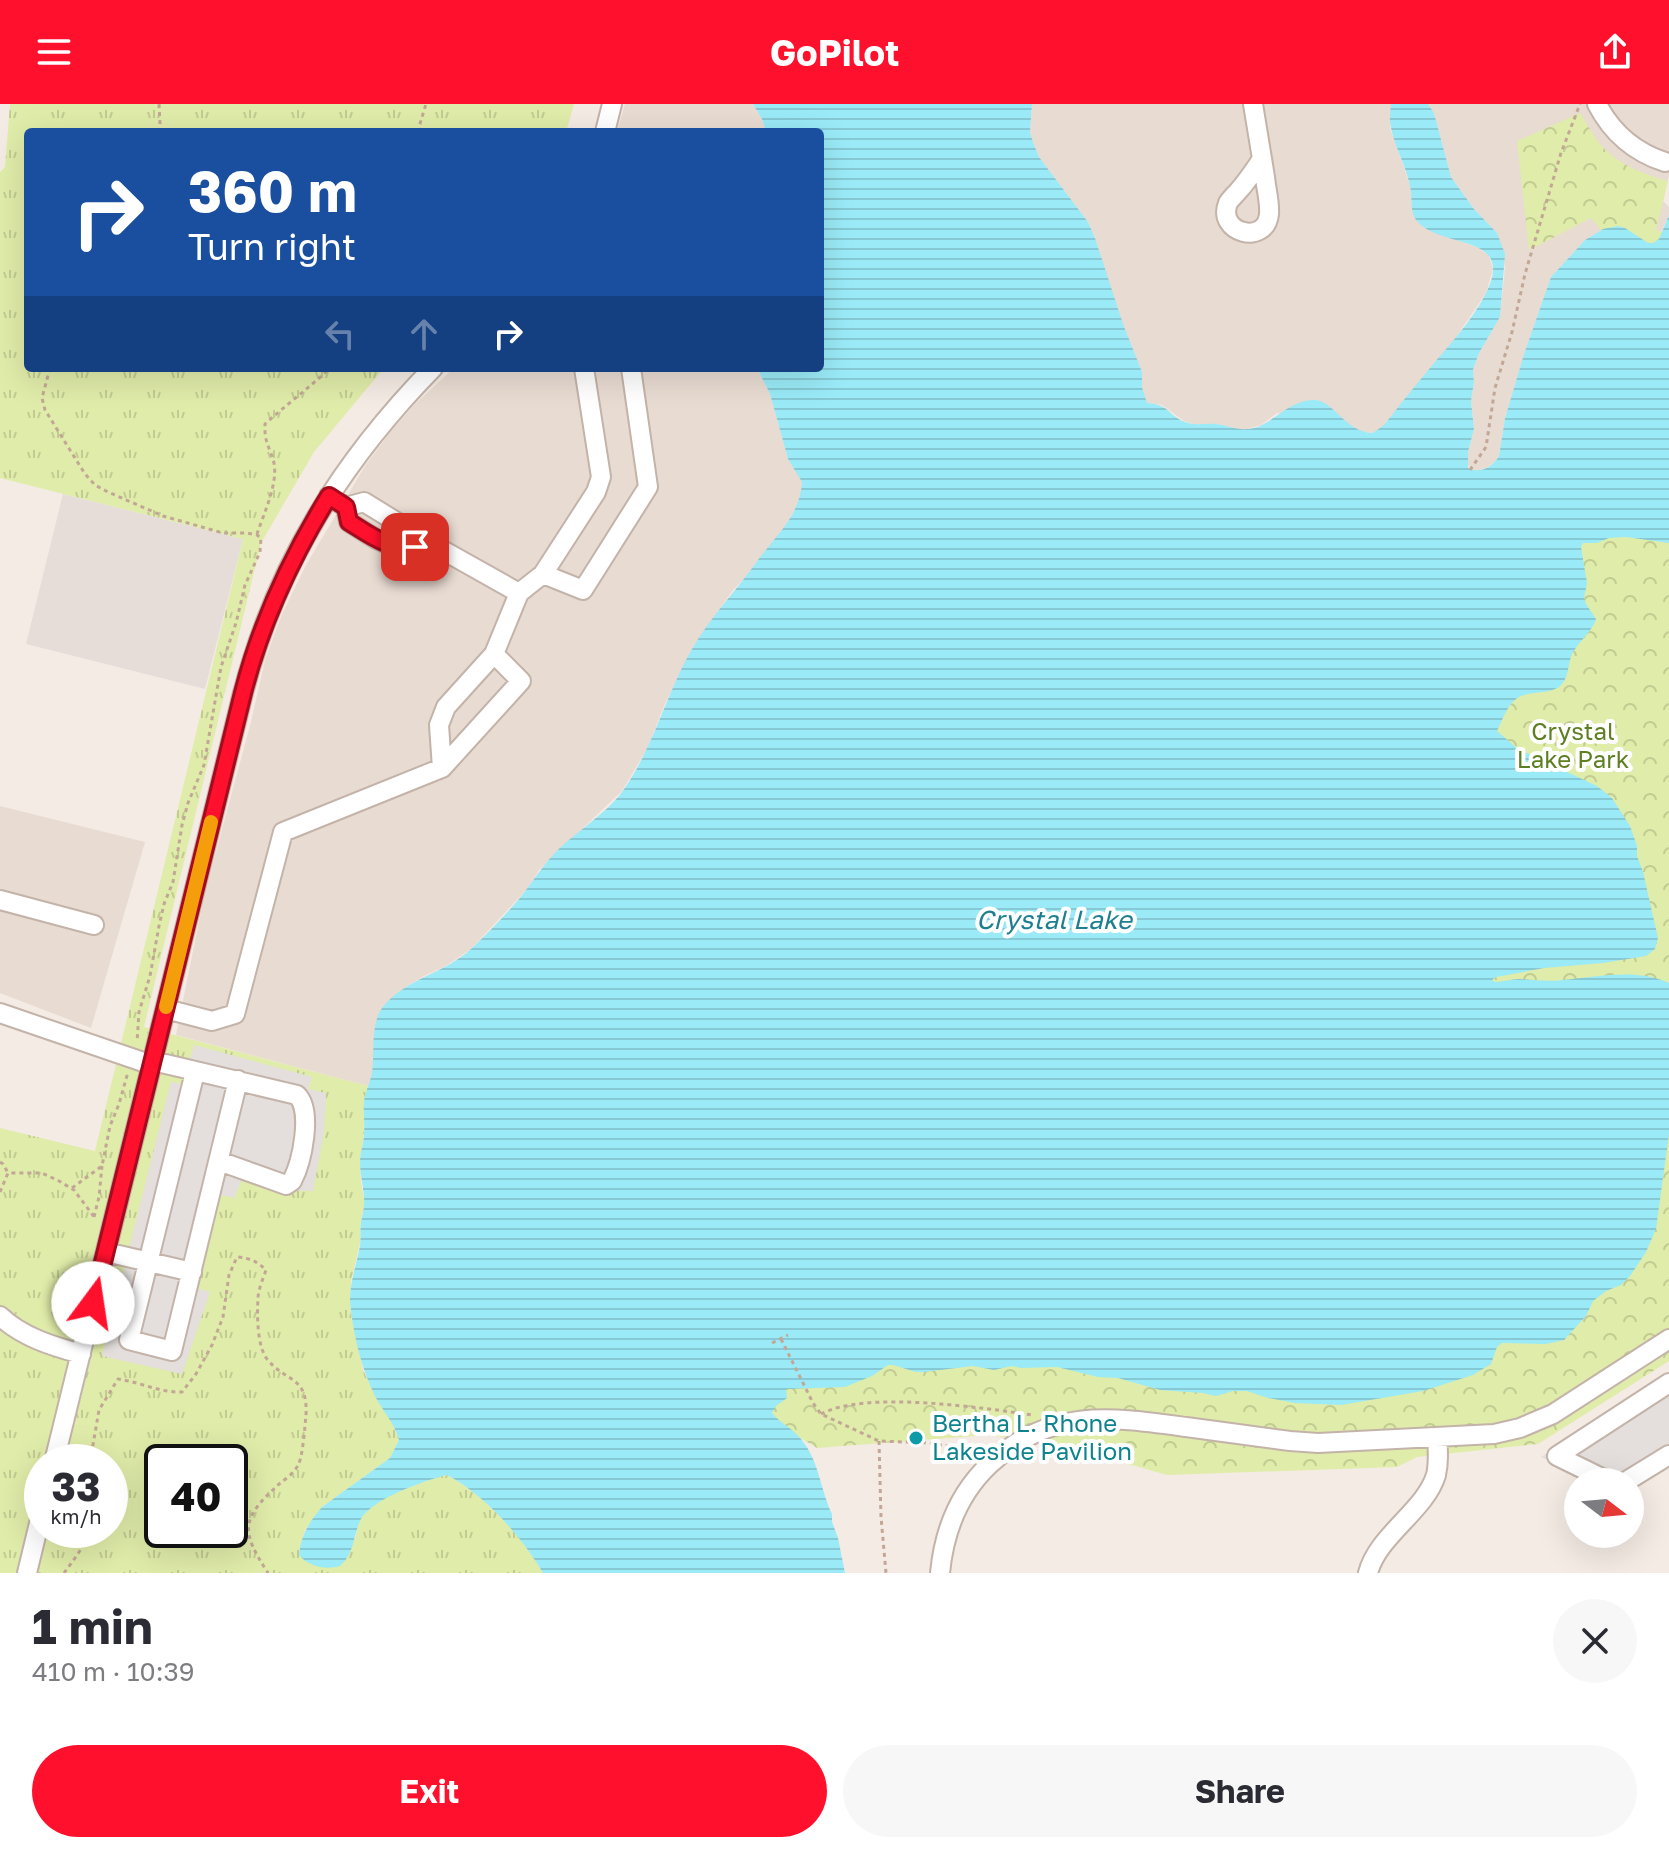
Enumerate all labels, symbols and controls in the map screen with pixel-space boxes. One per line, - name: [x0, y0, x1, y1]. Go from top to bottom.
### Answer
- icon: menu: [32, 30, 76, 74]
- icon: share: [1593, 30, 1637, 74]
- text: GoPilot: [770, 31, 899, 74]
- text: 360 m: [188, 157, 357, 224]
- icon: right: [56, 160, 160, 264]
- text: Turn right: [188, 225, 356, 268]
- icon: left: [318, 312, 362, 356]
- icon: ahead: [402, 312, 446, 356]
- icon: right: [486, 312, 530, 356]
- pin: [381, 513, 449, 581]
- icon: arrive: [393, 525, 437, 569]
- park label: Crystal Lake Park: [1517, 716, 1629, 773]
- water label: Crystal Lake: [976, 904, 1134, 935]
- position arrow: [51, 1261, 135, 1345]
- place label: Bertha L. Rhone Lakeside Pavilion: [932, 1408, 1132, 1465]
- marker: Bertha L. Rhone Lakeside Pavilion: [907, 1429, 925, 1447]
- speed limit sign: 40: [144, 1444, 248, 1548]
- text: 33: [52, 1462, 100, 1510]
- north arrow: [1564, 1468, 1644, 1548]
- map controls: [1564, 1468, 1644, 1548]
- text: km/h: [51, 1504, 101, 1528]
- text: 1 min: [32, 1597, 153, 1655]
- button: close: [1553, 1599, 1637, 1683]
- text: 410 m · 10:39: [32, 1656, 194, 1687]
- button: Exit: [32, 1745, 827, 1837]
- button: Share: [843, 1745, 1637, 1837]

